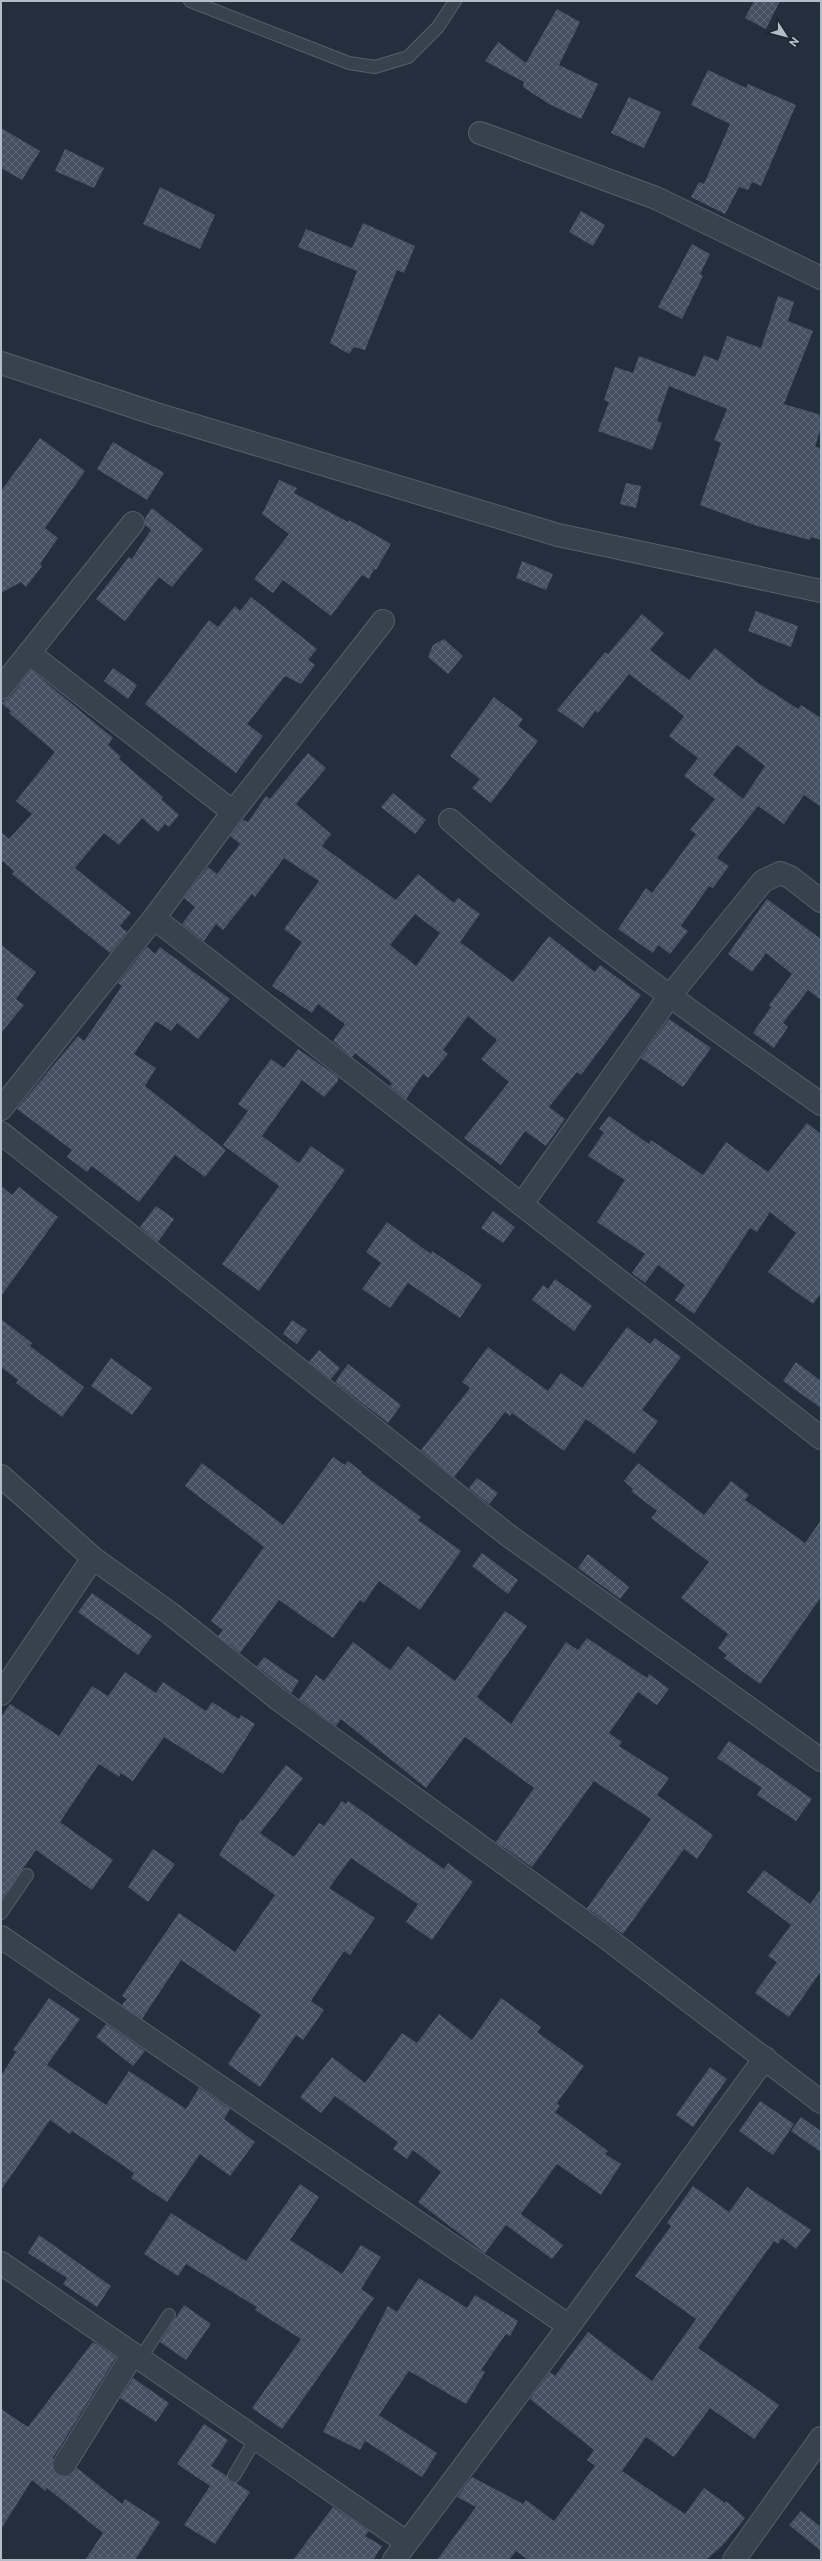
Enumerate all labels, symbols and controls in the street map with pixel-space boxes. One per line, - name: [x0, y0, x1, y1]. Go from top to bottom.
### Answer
- north arrow: [766, 16, 806, 56]
- text: N: [787, 35, 802, 49]

